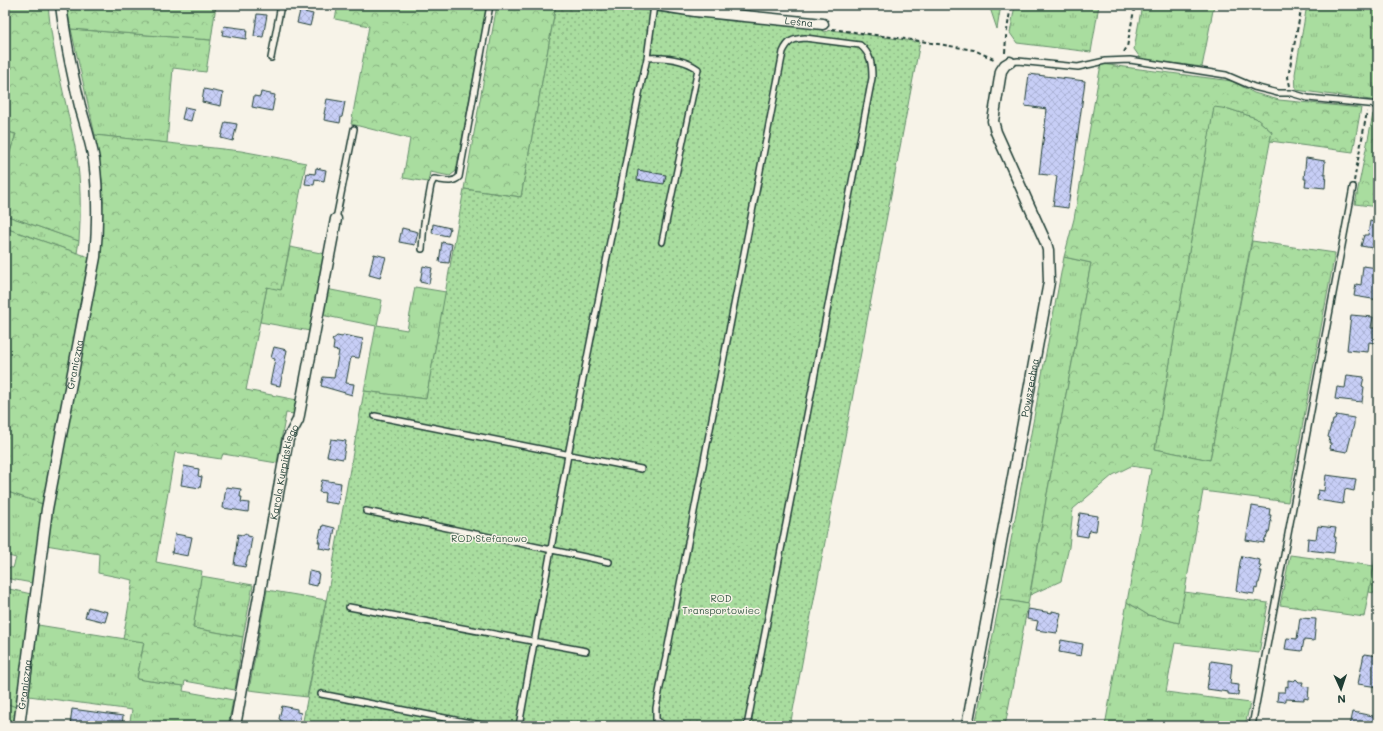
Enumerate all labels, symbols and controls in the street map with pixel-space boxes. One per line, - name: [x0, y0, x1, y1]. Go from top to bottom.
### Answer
- street label: Leśna: [784, 13, 814, 30]
- street label: Graniczna: [63, 338, 86, 391]
- street label: Powszechna: [1017, 357, 1042, 418]
- street label: Karola Kurpińskiego: [266, 421, 302, 521]
- park label: ROD Stefanowo: [451, 531, 527, 545]
- park label: ROD Transportowiec: [682, 591, 760, 617]
- street label: Graniczna: [14, 658, 35, 710]
- north arrow: [1321, 669, 1361, 709]
- text: N: [1337, 692, 1346, 707]

